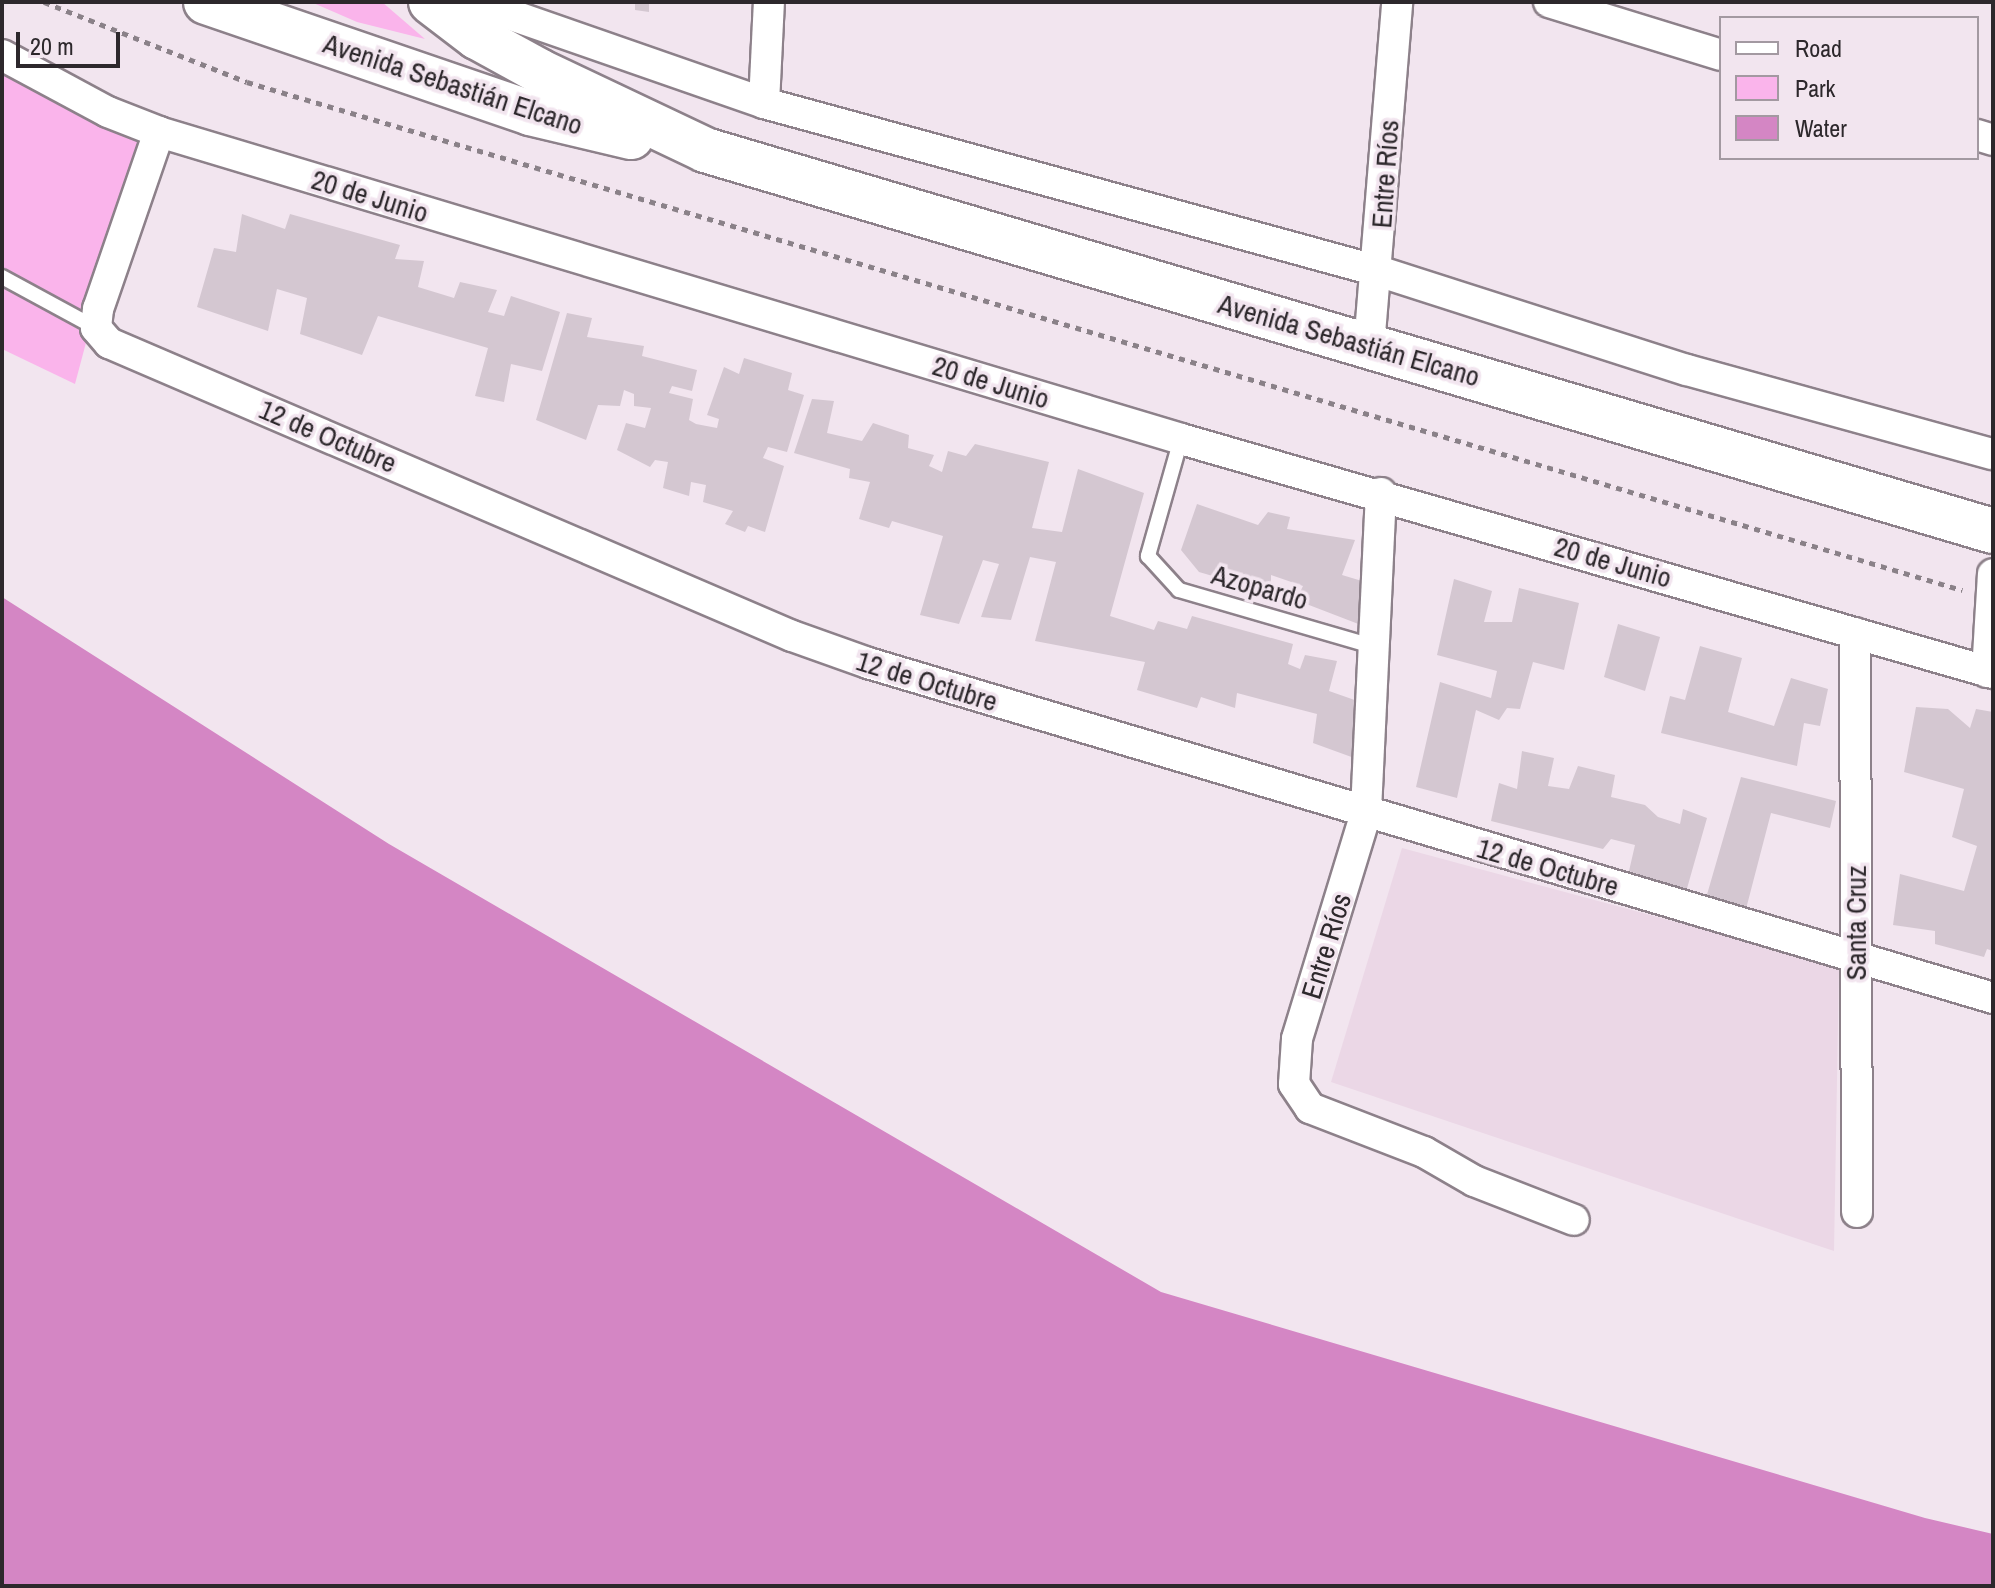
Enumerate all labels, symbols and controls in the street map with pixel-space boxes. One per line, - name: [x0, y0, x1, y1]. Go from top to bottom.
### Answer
- scale bar: [20, 16, 124, 66]
- legend: [1719, 16, 1979, 160]
- street label: Avenida Sebastián Elcano: [319, 26, 587, 142]
- text: 20 m: [30, 30, 74, 62]
- text: Road: [1795, 32, 1842, 64]
- text: Park: [1795, 72, 1835, 104]
- text: Water: [1795, 112, 1847, 144]
- street label: Entre Ríos: [1364, 119, 1406, 229]
- street label: 20 de Junio: [308, 162, 432, 230]
- street label: Avenida Sebastián Elcano: [1214, 287, 1484, 393]
- street label: 20 de Junio: [929, 348, 1053, 416]
- street label: 12 de Octubre: [254, 392, 402, 480]
- street label: 20 de Junio: [1551, 529, 1675, 595]
- street label: Azopardo: [1208, 557, 1312, 617]
- street label: 12 de Octubre: [853, 644, 1001, 718]
- street label: 12 de Octubre: [1473, 831, 1623, 903]
- street label: Santa Cruz: [1839, 866, 1873, 980]
- street label: Entre Ríos: [1294, 889, 1358, 1003]

